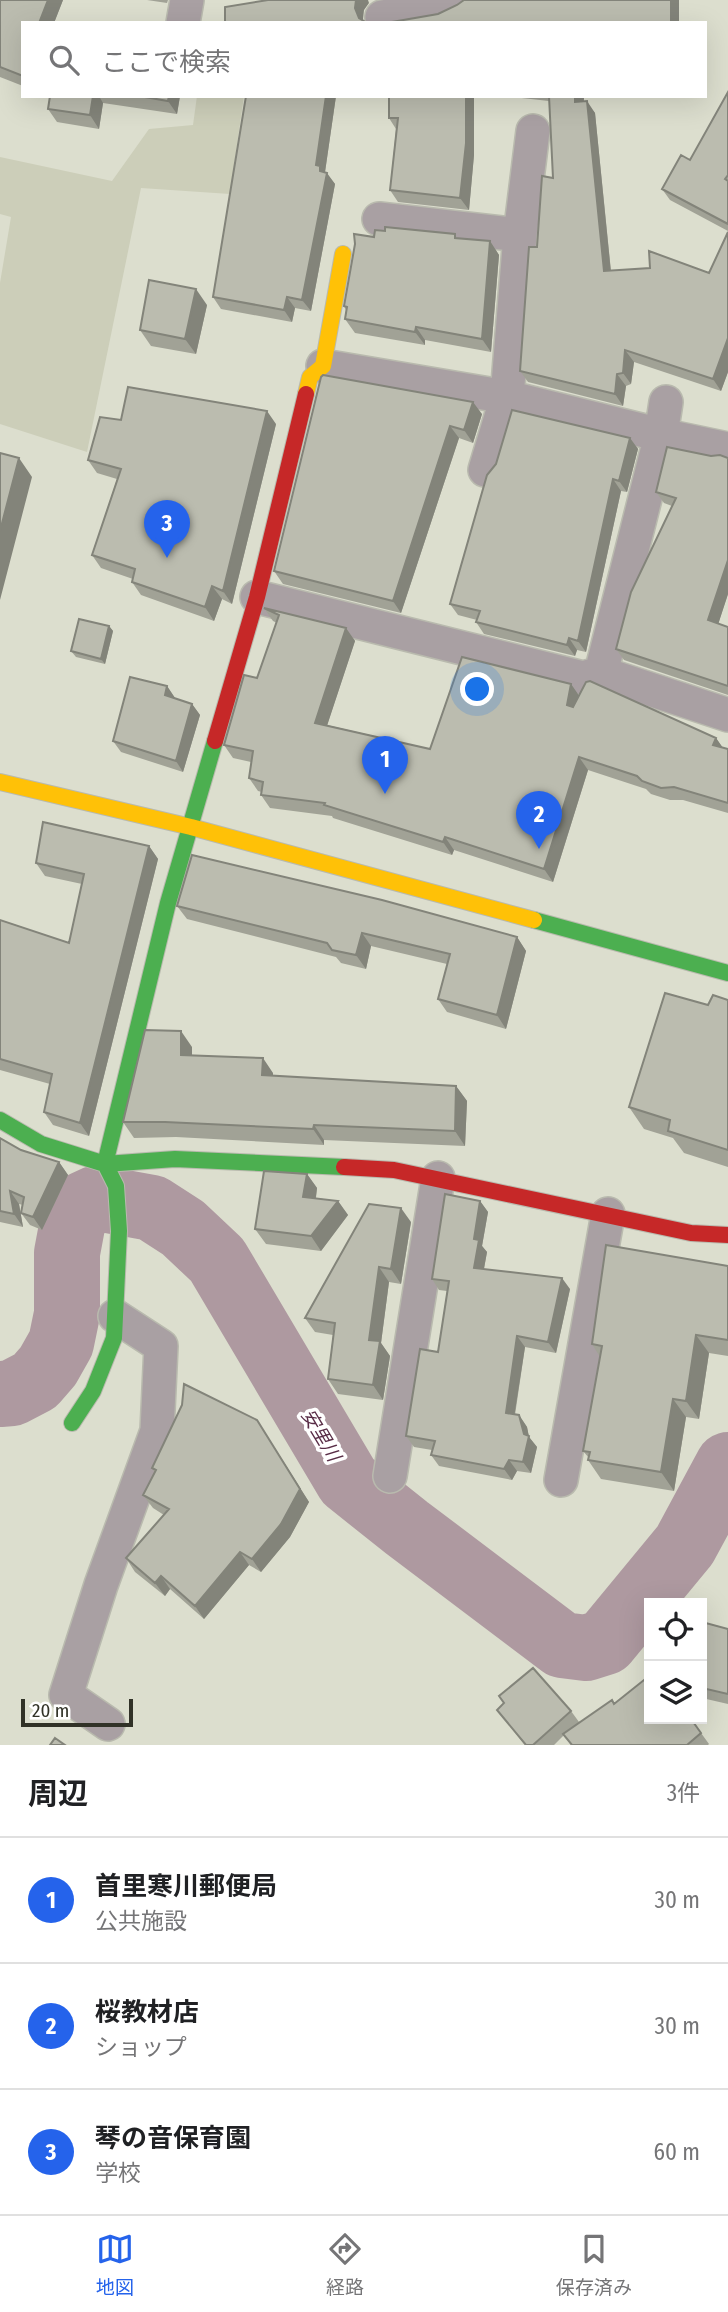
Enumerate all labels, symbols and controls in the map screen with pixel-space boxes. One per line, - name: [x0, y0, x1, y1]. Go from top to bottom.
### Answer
- search box: [21, 21, 707, 98]
- icon: search: [45, 41, 83, 79]
- text: ここで検索: [101, 47, 231, 78]
- pin: 3: [144, 500, 190, 558]
- your location: [460, 672, 494, 706]
- pin: 1: [362, 736, 408, 794]
- pin: 2: [516, 791, 562, 849]
- water label: 安里川: [296, 1405, 347, 1467]
- map controls: [644, 1598, 707, 1724]
- button: locate: [644, 1598, 707, 1661]
- button: layers: [644, 1661, 707, 1724]
- scale bar: [21, 1696, 133, 1728]
- text: 20 m: [32, 1699, 69, 1722]
- text: 周辺: [28, 1776, 88, 1812]
- text: 3件: [667, 1779, 700, 1807]
- text: 首里寒川郵便局: [95, 1871, 277, 1902]
- text: 1: [46, 1886, 56, 1914]
- text: 30 m: [655, 1886, 700, 1914]
- text: 公共施設: [95, 1907, 187, 1935]
- text: 桜教材店: [95, 1997, 199, 2028]
- text: 2: [46, 2012, 56, 2040]
- text: 30 m: [655, 2012, 700, 2040]
- text: ショップ: [95, 2033, 187, 2061]
- text: 琴の音保育園: [95, 2123, 251, 2154]
- text: 3: [46, 2138, 56, 2166]
- text: 60 m: [654, 2138, 700, 2166]
- text: 学校: [95, 2159, 141, 2187]
- tab: 地図: [96, 2230, 134, 2299]
- tab: 経路: [326, 2230, 364, 2299]
- tab: 保存済み: [556, 2230, 632, 2299]

